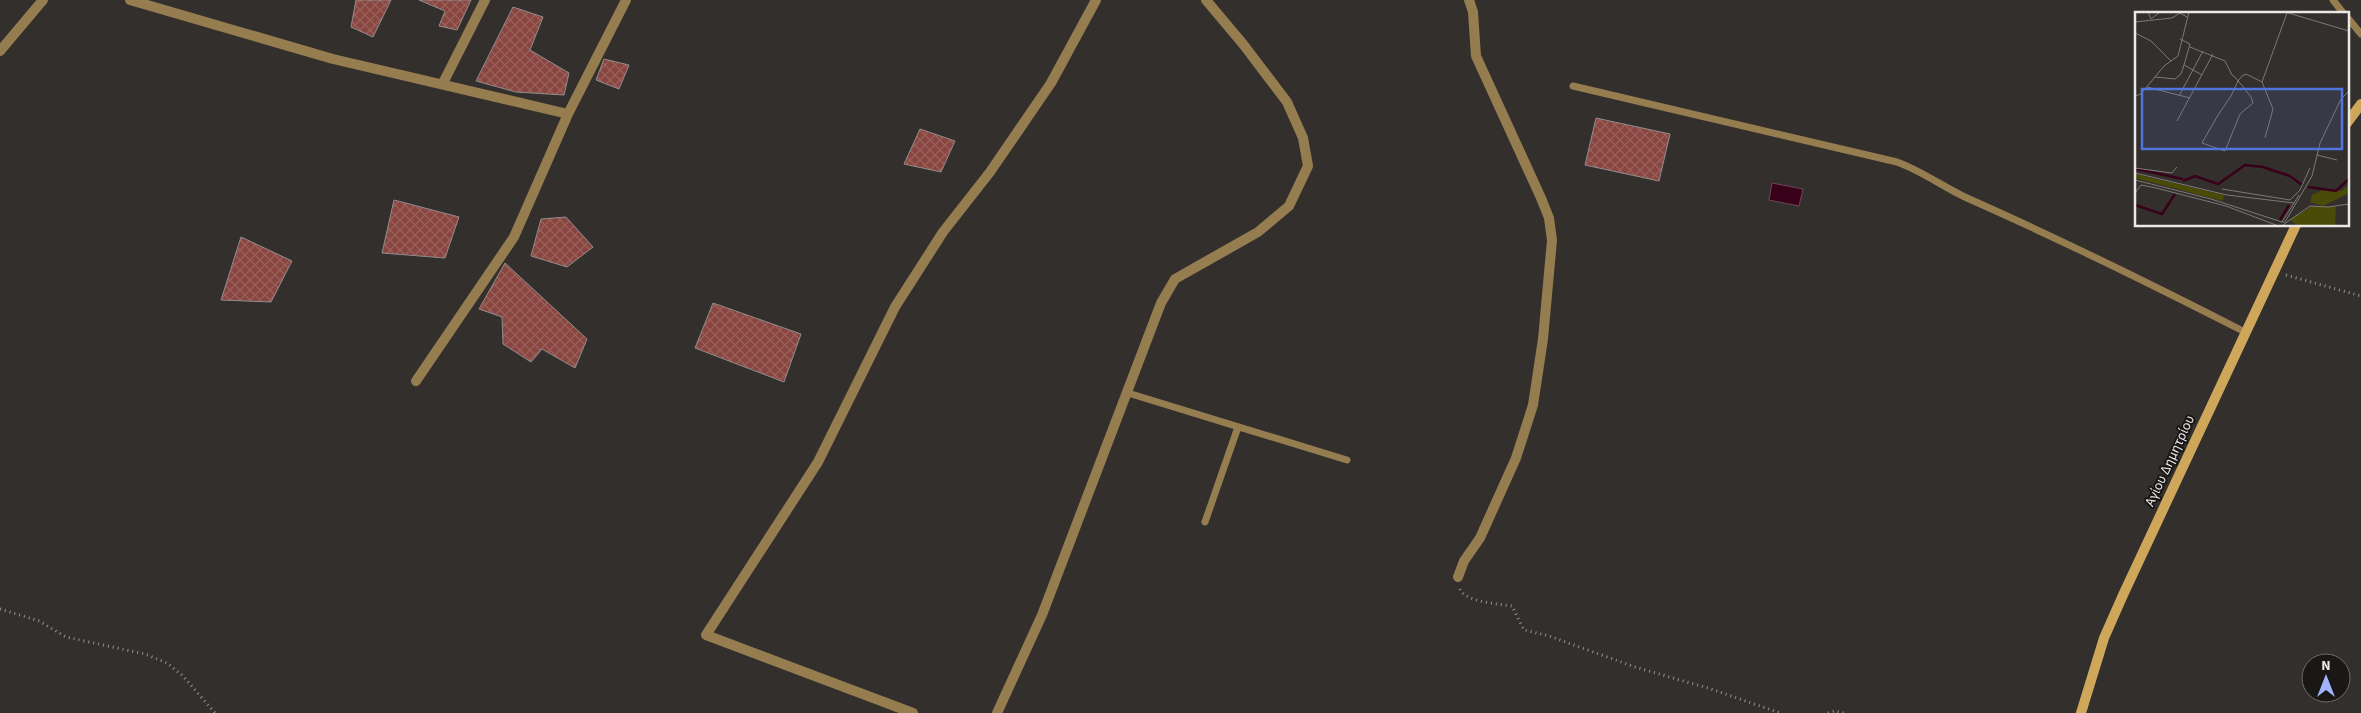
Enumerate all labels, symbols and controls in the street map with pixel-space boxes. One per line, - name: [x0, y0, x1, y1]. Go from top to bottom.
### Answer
- inset map: [2135, 12, 2348, 226]
- street label: Αγίου Δημητρίου: [2140, 412, 2200, 510]
- north arrow: [2301, 653, 2351, 703]
- text: N: [2321, 656, 2331, 676]

